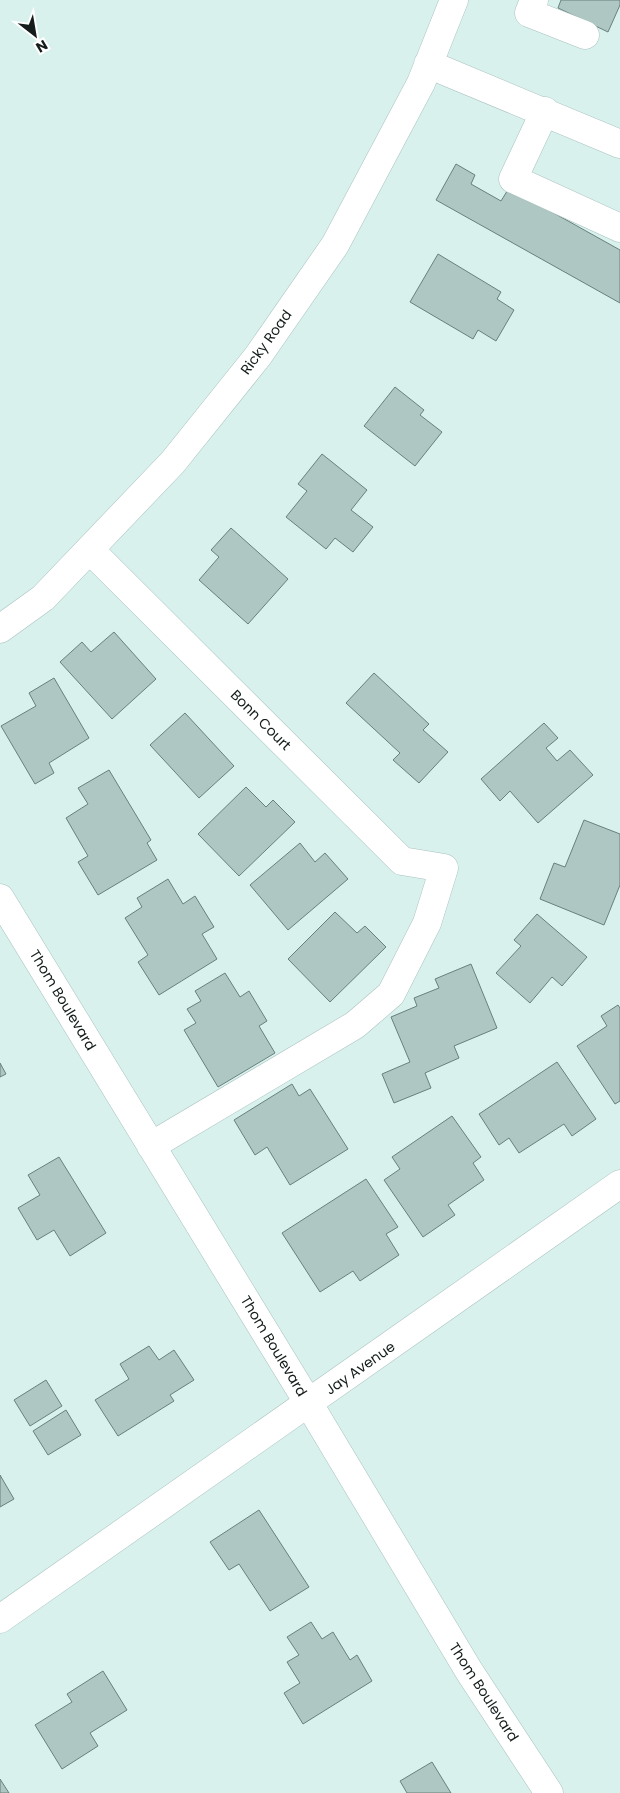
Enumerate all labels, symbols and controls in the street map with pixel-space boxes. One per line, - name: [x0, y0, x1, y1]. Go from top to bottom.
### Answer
- north arrow: [10, 10, 60, 60]
- text: N: [32, 35, 51, 57]
- street label: Ricky Road: [236, 306, 296, 378]
- street label: Bonn Court: [226, 685, 296, 755]
- street label: Thom Boulevard: [25, 946, 101, 1054]
- street label: Thom Boulevard: [236, 1292, 312, 1400]
- street label: Jay Avenue: [321, 1336, 399, 1399]
- street label: Thom Boulevard: [444, 1639, 524, 1745]

